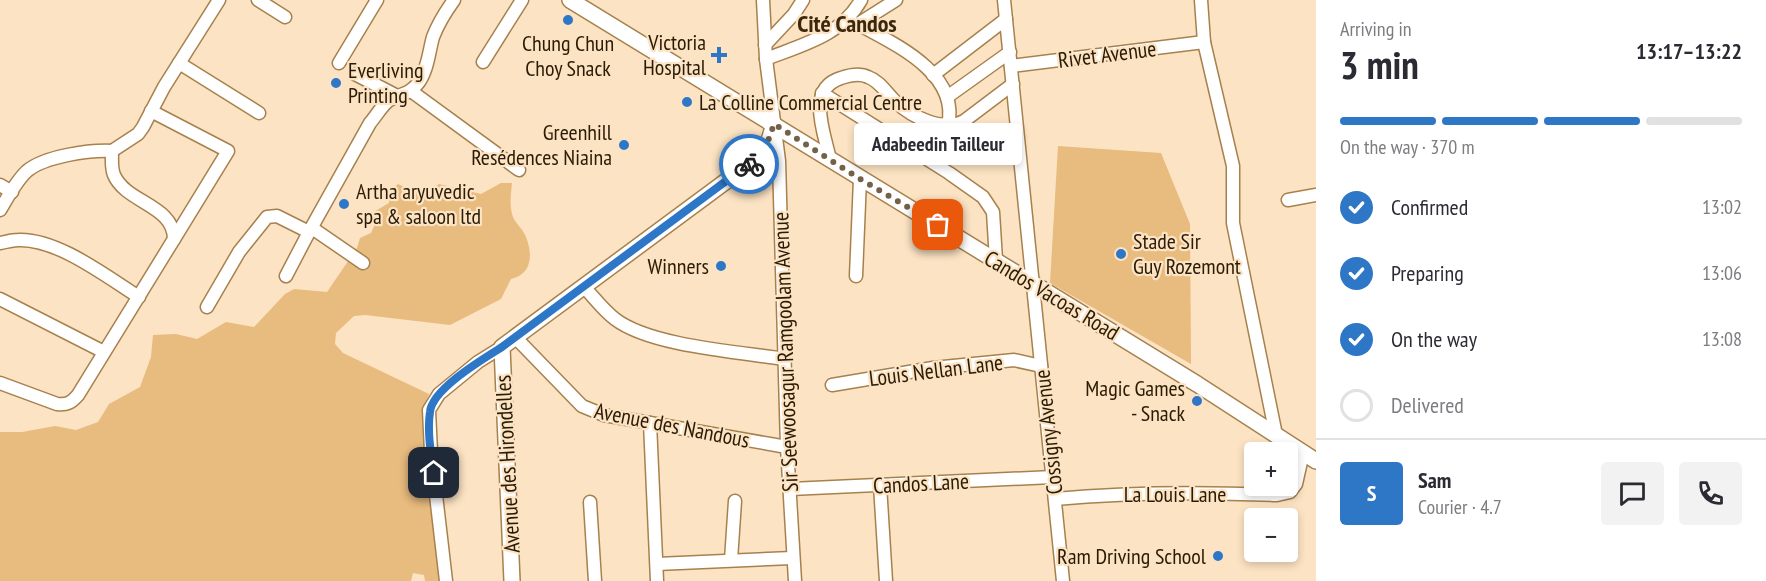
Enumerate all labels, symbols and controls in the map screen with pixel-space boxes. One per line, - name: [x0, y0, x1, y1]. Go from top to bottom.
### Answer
- district label: Cité Candos: [797, 8, 897, 39]
- marker: Chung Chun Choy Snack: [561, 13, 575, 27]
- text: Arriving in: [1340, 16, 1412, 42]
- place label: Victoria Hospital: [643, 28, 707, 81]
- place label: Chung Chun Choy Snack: [522, 29, 614, 82]
- street label: Rivet Avenue: [1056, 34, 1158, 74]
- text: 13:17–13:22: [1636, 37, 1742, 65]
- text: 3 min: [1340, 39, 1419, 90]
- marker: Victoria Hospital: [710, 46, 728, 64]
- place label: Everliving Printing: [348, 56, 423, 109]
- marker: Everliving Printing: [329, 76, 343, 90]
- place label: La Colline Commercial Centre: [699, 88, 922, 116]
- marker: La Colline Commercial Centre: [680, 95, 694, 109]
- place label: Greenhill Resédences Niaina: [471, 118, 613, 171]
- callout: Adabeedin Tailleur: [854, 123, 1022, 165]
- text: Adabeedin Tailleur: [872, 131, 1004, 157]
- courier: [719, 134, 779, 194]
- text: On the way · 370 m: [1340, 134, 1475, 160]
- marker: Greenhill Resédences Niaina: [617, 138, 631, 152]
- icon: bike: [733, 148, 766, 181]
- place label: Artha aryuvedic spa & saloon ltd: [356, 177, 481, 230]
- icon: check: [1340, 191, 1373, 224]
- text: Confirmed: [1391, 193, 1468, 221]
- text: 13:02: [1702, 194, 1742, 220]
- marker: Artha aryuvedic spa & saloon ltd: [337, 197, 351, 211]
- pin: [912, 199, 963, 250]
- icon: bag: [921, 208, 954, 241]
- street label: Sir Seewoosagur Ramgoolam Avenue: [766, 212, 804, 492]
- place label: Stade Sir Guy Rozemont: [1133, 227, 1241, 280]
- street label: Candos Vacoas Road: [979, 244, 1125, 346]
- marker: Stade Sir Guy Rozemont: [1114, 247, 1128, 261]
- place label: Winners: [648, 252, 709, 280]
- icon: check: [1340, 257, 1373, 290]
- marker: Winners: [714, 259, 728, 273]
- text: Preparing: [1391, 259, 1464, 287]
- text: 13:06: [1702, 260, 1742, 286]
- icon: check: [1340, 323, 1373, 356]
- text: On the way: [1391, 325, 1477, 353]
- text: 13:08: [1702, 326, 1742, 352]
- street label: Louis Nellan Lane: [867, 348, 1005, 392]
- street label: Cossigny Avenue: [1028, 368, 1068, 496]
- street label: Avenue des Hirondelles: [488, 374, 526, 554]
- place label: Magic Games - Snack: [1085, 374, 1185, 427]
- text: Delivered: [1391, 391, 1464, 419]
- marker: Magic Games - Snack: [1190, 394, 1204, 408]
- street label: Avenue des Nandous: [592, 396, 752, 454]
- map controls: [1244, 442, 1298, 562]
- button: +: [1244, 442, 1298, 496]
- pin: [408, 447, 459, 498]
- icon: home: [417, 456, 450, 489]
- button: chat: [1601, 462, 1664, 525]
- button: phone: [1679, 462, 1742, 525]
- text: Sam: [1418, 466, 1451, 494]
- street label: Candos Lane: [872, 467, 970, 499]
- text: S: [1367, 479, 1376, 507]
- street label: La Louis Lane: [1124, 480, 1226, 508]
- text: Courier · 4.7: [1418, 494, 1502, 520]
- button: −: [1244, 508, 1298, 562]
- place label: Ram Driving School: [1057, 542, 1207, 570]
- marker: Ram Driving School: [1211, 549, 1225, 563]

